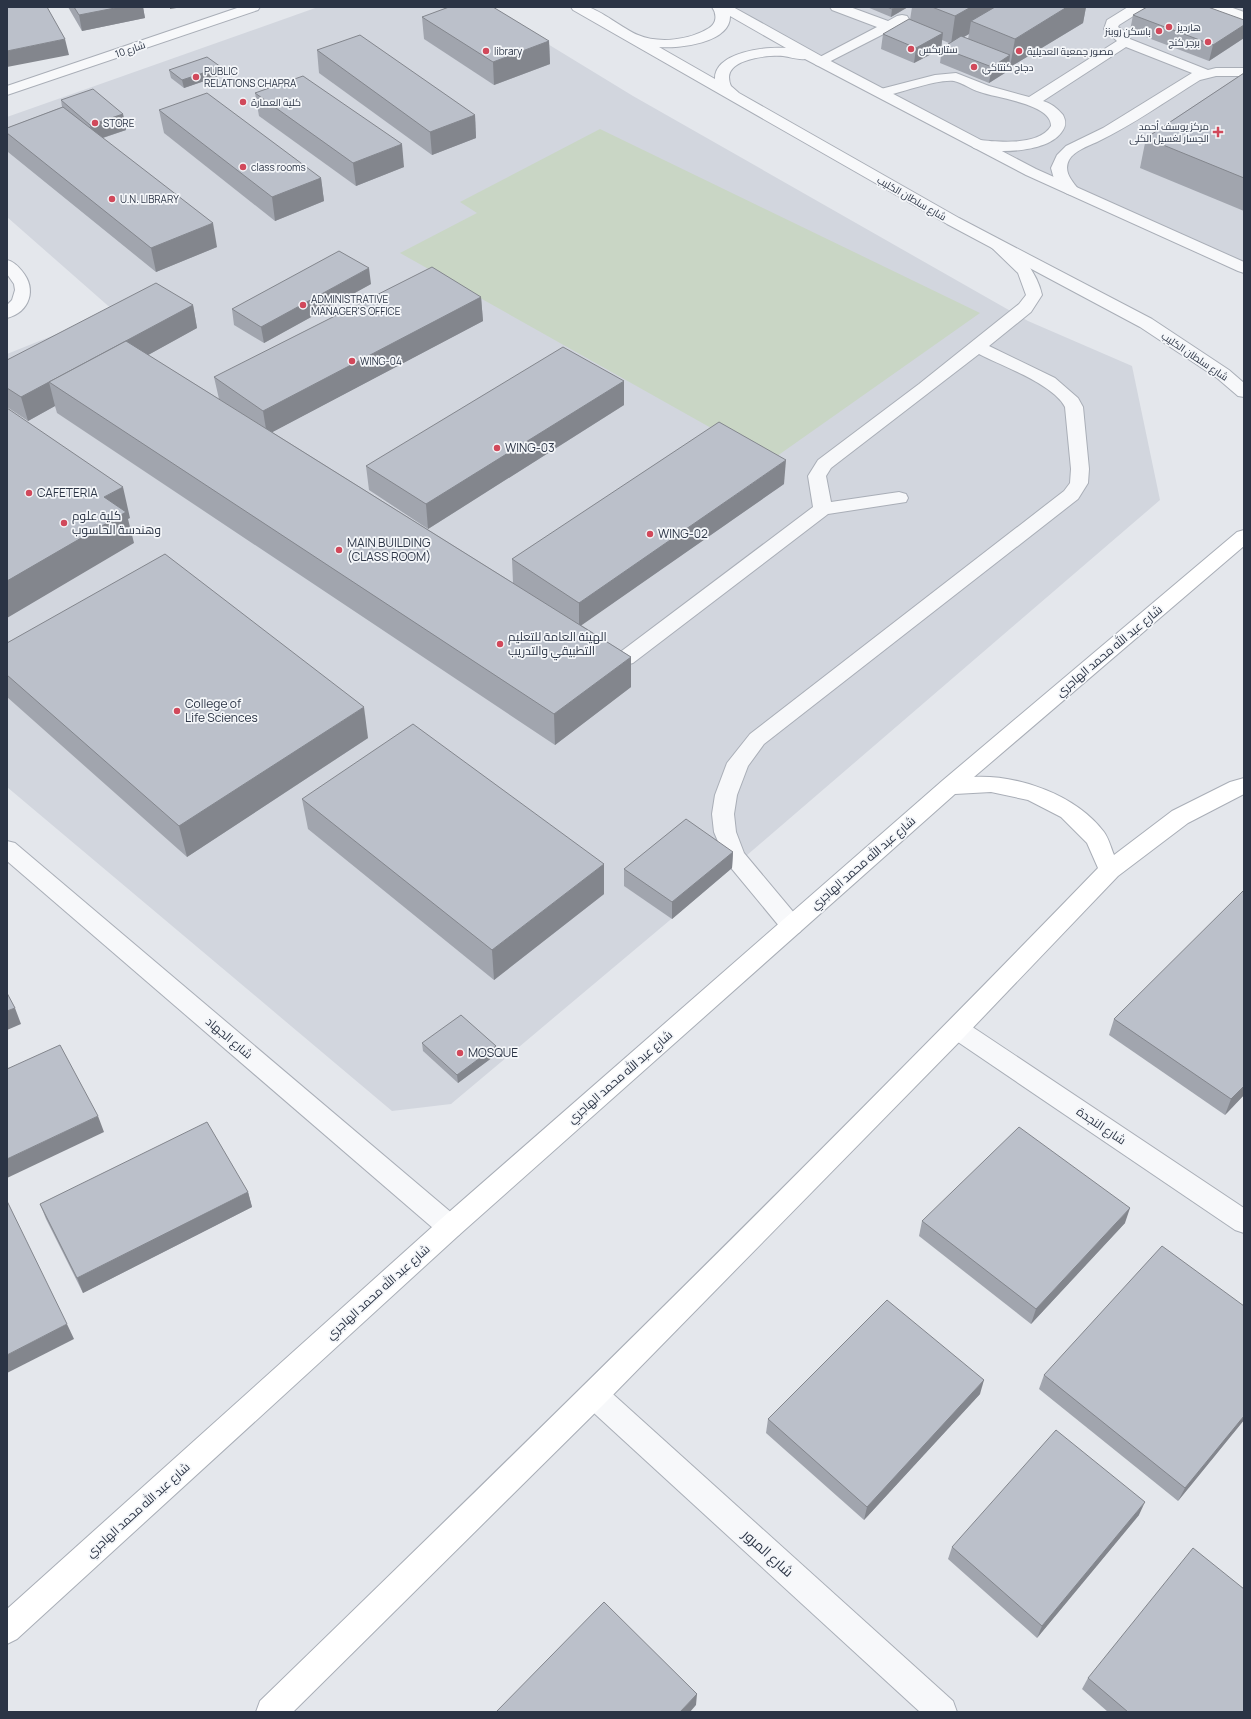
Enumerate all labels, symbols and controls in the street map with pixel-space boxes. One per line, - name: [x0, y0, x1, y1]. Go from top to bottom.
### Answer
- place label: هارديز: [1176, 20, 1201, 34]
- marker: هارديز: [1164, 22, 1174, 32]
- place label: باسكن روبنز: [1104, 24, 1151, 38]
- marker: باسكن روبنز: [1154, 26, 1164, 36]
- place label: برجر كنج: [1168, 35, 1200, 49]
- street label: شارع 10: [113, 37, 147, 61]
- marker: برجر كنج: [1203, 37, 1213, 47]
- place label: ستاربكس: [919, 42, 958, 56]
- place label: library: [494, 44, 523, 58]
- marker: ستاربكس: [906, 44, 916, 54]
- place label: مصور جمعية العديلية: [1027, 44, 1113, 58]
- marker: library: [481, 46, 491, 56]
- marker: مصور جمعية العديلية: [1014, 46, 1024, 56]
- place label: دجاج كنتاكي: [982, 60, 1033, 75]
- marker: دجاج كنتاكي: [969, 62, 979, 72]
- place label: PUBLIC RELATIONS CHAPRA: [204, 64, 297, 90]
- marker: PUBLIC RELATIONS CHAPRA: [191, 72, 201, 82]
- place label: كلية العمارة: [251, 95, 301, 109]
- marker: كلية العمارة: [238, 97, 248, 107]
- place label: STORE: [103, 116, 135, 130]
- marker: STORE: [90, 118, 100, 128]
- place label: مركز يوسف أحمد الجسار لغسيل الكلى: [1129, 119, 1209, 145]
- marker: مركز يوسف أحمد الجسار لغسيل الكلى: [1212, 126, 1224, 138]
- place label: class rooms: [251, 160, 306, 174]
- marker: class rooms: [238, 162, 248, 172]
- street label: شارع سلطان الكليب: [875, 172, 949, 224]
- place label: U.N. LIBRARY: [120, 192, 179, 206]
- marker: U.N. LIBRARY: [107, 194, 117, 204]
- place label: ADMINISTRATIVE MANAGER'S OFFICE: [311, 292, 401, 318]
- marker: ADMINISTRATIVE MANAGER'S OFFICE: [298, 300, 308, 310]
- street label: شارع سلطان الكليب: [1159, 328, 1231, 384]
- place label: WING-04: [360, 354, 402, 368]
- marker: WING-04: [347, 356, 357, 366]
- place label: WING-03: [505, 439, 555, 456]
- marker: WING-03: [492, 443, 502, 453]
- place label: CAFETERIA: [37, 484, 98, 501]
- marker: CAFETERIA: [24, 488, 34, 498]
- place label: كلية علوم وهندسة الحاسوب: [72, 507, 161, 538]
- marker: كلية علوم وهندسة الحاسوب: [59, 518, 69, 528]
- place label: WING-02: [658, 525, 708, 542]
- marker: WING-02: [645, 529, 655, 539]
- place label: MAIN BUILDING (CLASS ROOM): [347, 534, 431, 565]
- marker: MAIN BUILDING (CLASS ROOM): [334, 545, 344, 555]
- street label: شارع عبد الله محمد الهاجري: [1052, 601, 1167, 702]
- place label: الهيئة العامة للتعليم التطبيقي والتدريب: [508, 628, 607, 661]
- marker: الهيئة العامة للتعليم التطبيقي والتدريب: [495, 639, 505, 649]
- place label: College of Life Sciences: [185, 695, 258, 726]
- marker: College of Life Sciences: [172, 706, 182, 716]
- street label: شارع عبد الله محمد الهاجري: [806, 812, 920, 915]
- street label: شارع الجهاد: [202, 1013, 257, 1062]
- street label: شارع عبد الله محمد الهاجري: [563, 1026, 677, 1129]
- place label: MOSQUE: [468, 1044, 518, 1061]
- marker: MOSQUE: [455, 1048, 465, 1058]
- street label: شارع النجدة: [1073, 1103, 1129, 1148]
- street label: شارع عبد الله محمد الهاجري: [322, 1240, 435, 1344]
- street label: شارع عبد الله محمد الهاجري: [82, 1458, 195, 1562]
- street label: شارع المرور: [738, 1524, 798, 1581]

